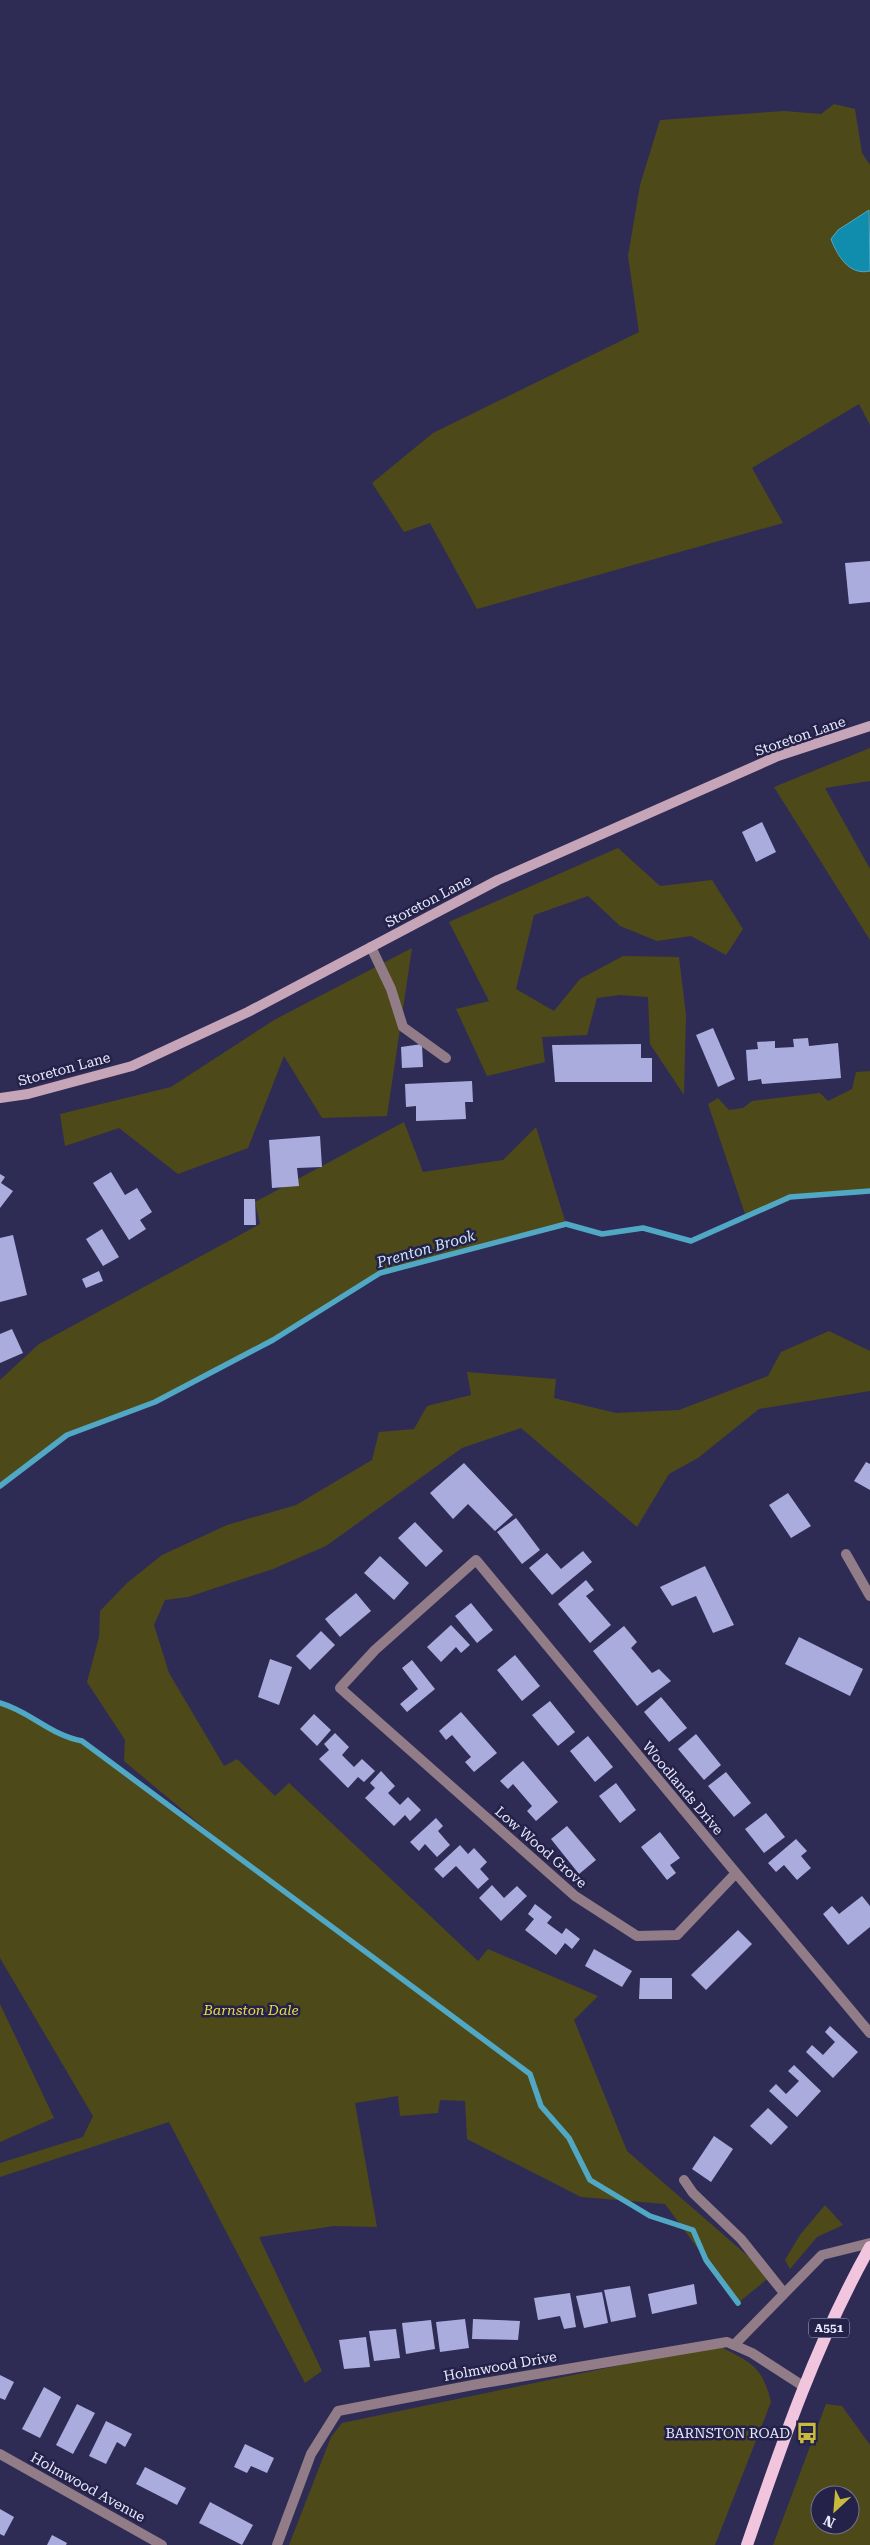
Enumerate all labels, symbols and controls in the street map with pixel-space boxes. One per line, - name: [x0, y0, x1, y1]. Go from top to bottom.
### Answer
- street label: Storeton Lane: [752, 713, 848, 759]
- street label: Storeton Lane: [382, 871, 474, 930]
- street label: Storeton Lane: [16, 1049, 112, 1089]
- water label: Prenton Brook: [374, 1226, 478, 1272]
- street label: Woodlands Drive: [639, 1738, 727, 1838]
- street label: Low Wood Grove: [492, 1803, 590, 1891]
- park label: Barnston Dale: [202, 2002, 299, 2018]
- road number: A551: [809, 2318, 849, 2338]
- street label: Holmwood Drive: [442, 2348, 558, 2384]
- bus stop icon: BARNSTON ROAD: [794, 2420, 820, 2446]
- place label: BARNSTON ROAD: [665, 2425, 790, 2441]
- street label: Holmwood Avenue: [28, 2449, 148, 2525]
- north arrow: [810, 2485, 860, 2535]
- text: N: [821, 2512, 838, 2531]

